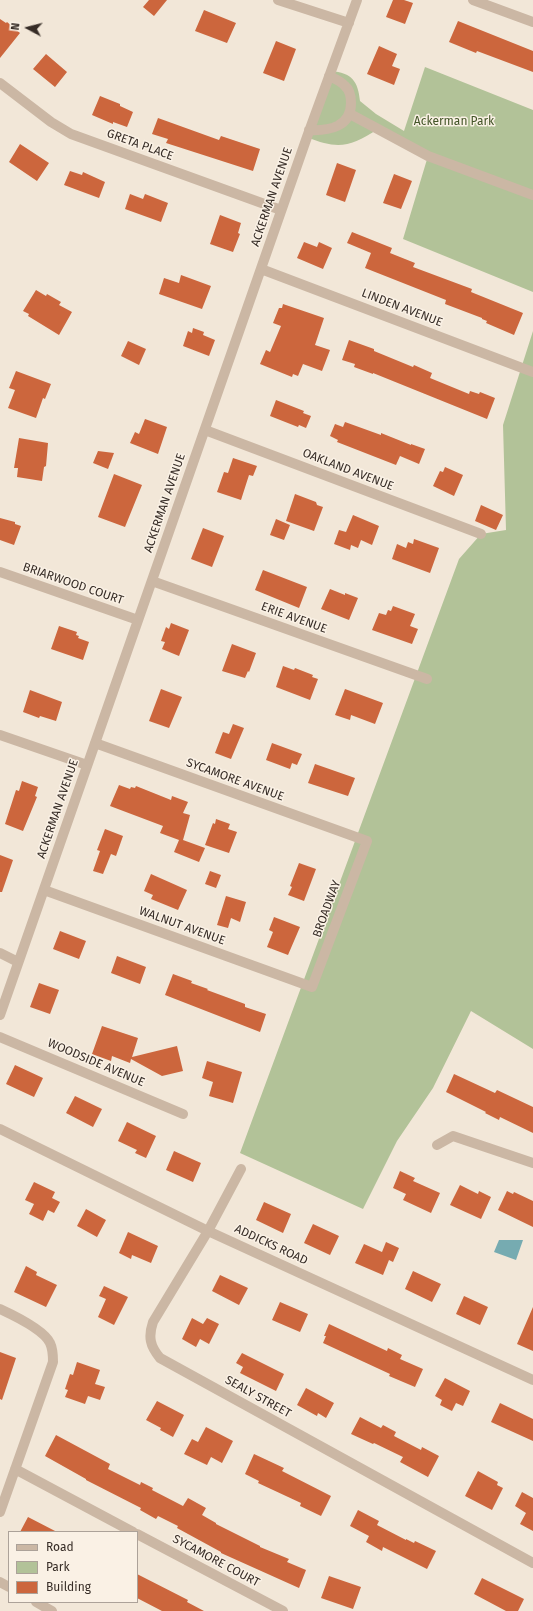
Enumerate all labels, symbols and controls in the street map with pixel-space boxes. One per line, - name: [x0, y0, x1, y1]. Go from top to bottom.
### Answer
- north arrow: [8, 8, 48, 48]
- text: N: [9, 22, 22, 31]
- park label: Ackerman Park: [414, 115, 494, 129]
- street label: GRETA PLACE: [105, 126, 175, 164]
- street label: ACKERMAN AVENUE: [248, 145, 296, 249]
- street label: LINDEN AVENUE: [359, 286, 445, 330]
- street label: OAKLAND AVENUE: [300, 446, 396, 494]
- street label: ACKERMAN AVENUE: [141, 451, 189, 555]
- street label: BRIARWOOD COURT: [21, 560, 125, 608]
- street label: ERIE AVENUE: [259, 599, 329, 637]
- street label: SYCAMORE AVENUE: [184, 756, 286, 804]
- street label: ACKERMAN AVENUE: [34, 757, 82, 861]
- street label: BROADWAY: [310, 878, 344, 940]
- street label: WALNUT AVENUE: [137, 904, 227, 948]
- street label: WOODSIDE AVENUE: [45, 1036, 147, 1090]
- street label: ADDICKS ROAD: [232, 1222, 310, 1268]
- street label: SEALY STREET: [222, 1373, 294, 1421]
- legend: [8, 1531, 138, 1603]
- street label: SYCAMORE COURT: [170, 1532, 262, 1590]
- text: Road: [46, 1540, 74, 1554]
- text: Park: [46, 1560, 70, 1574]
- text: Building: [46, 1580, 91, 1594]

